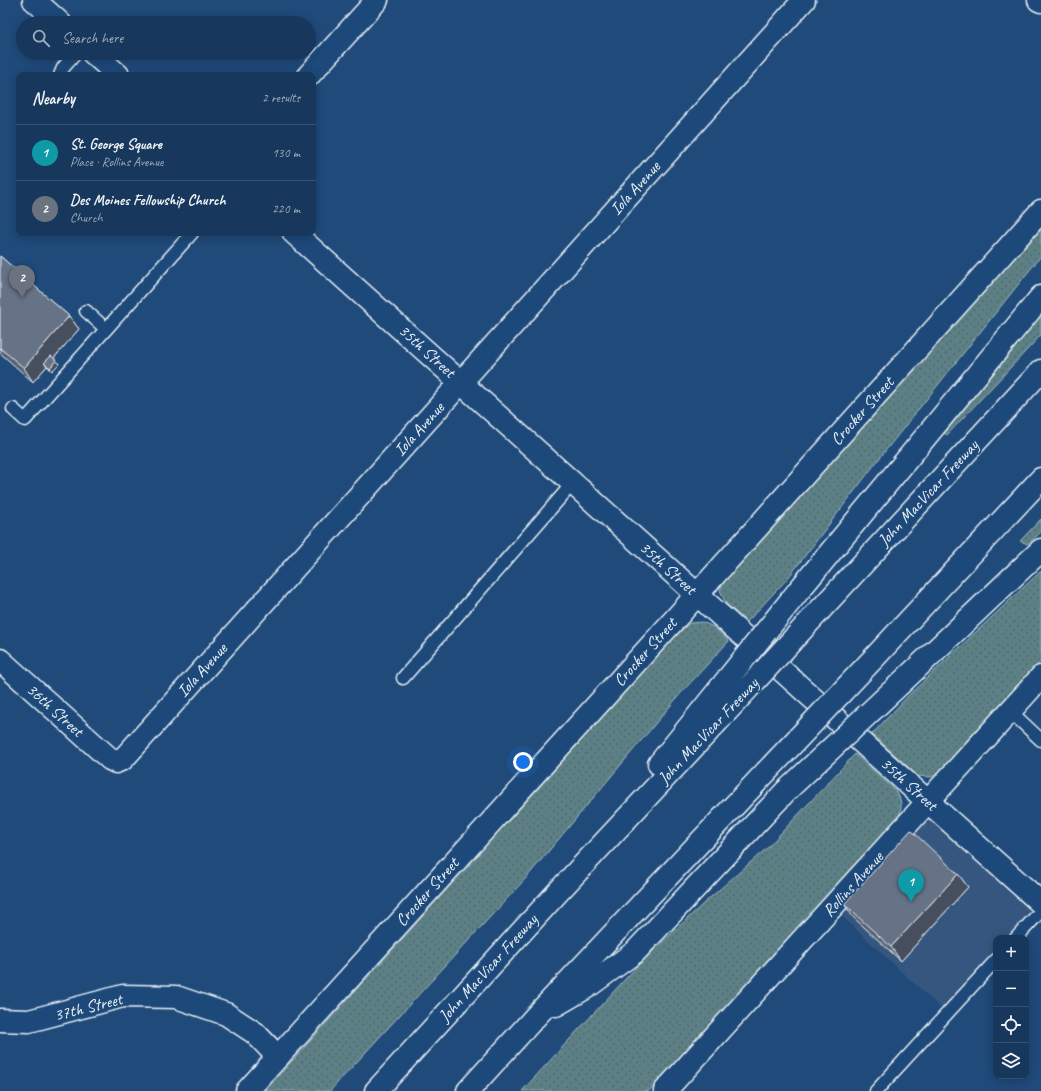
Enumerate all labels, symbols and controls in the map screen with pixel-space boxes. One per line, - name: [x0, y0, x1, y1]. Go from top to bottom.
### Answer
- search box: [16, 16, 316, 60]
- icon: search: [30, 27, 52, 49]
- text: Search here: [62, 29, 123, 48]
- text: Nearby: [32, 88, 75, 109]
- text: 2 results: [262, 90, 300, 106]
- text: St. George Square: [70, 135, 162, 154]
- text: 1: [42, 145, 48, 161]
- text: 130 m: [272, 145, 300, 161]
- text: Place · Rollins Avenue: [70, 154, 163, 170]
- street label: Iola Avenue: [605, 156, 666, 219]
- text: Des Moines Fellowship Church: [70, 191, 226, 210]
- text: 2: [42, 201, 48, 217]
- text: 220 m: [272, 201, 300, 217]
- text: Church: [70, 210, 103, 226]
- pin: 2: [9, 265, 35, 298]
- street label: 35th Street: [394, 320, 462, 384]
- street label: Crocker Street: [826, 371, 900, 450]
- street label: Iola Avenue: [389, 397, 450, 460]
- street label: John MacVicar Freeway: [873, 434, 984, 551]
- street label: 35th Street: [635, 537, 703, 601]
- street label: Crocker Street: [609, 612, 683, 691]
- street label: Iola Avenue: [172, 638, 233, 701]
- street label: John MacVicar Freeway: [653, 672, 764, 789]
- street label: 36th Street: [22, 679, 90, 743]
- your location: [513, 752, 533, 772]
- street label: 35th Street: [876, 753, 944, 817]
- street label: Rollins Avenue: [818, 846, 889, 921]
- street label: Crocker Street: [391, 852, 465, 931]
- pin: 1: [898, 869, 924, 902]
- street label: John MacVicar Freeway: [433, 909, 543, 1027]
- map controls: [993, 935, 1029, 1079]
- button: +: [993, 935, 1029, 971]
- button: −: [993, 971, 1029, 1007]
- street label: 37th Street: [52, 988, 127, 1026]
- button: locate: [993, 1007, 1029, 1043]
- button: layers: [993, 1043, 1029, 1079]

